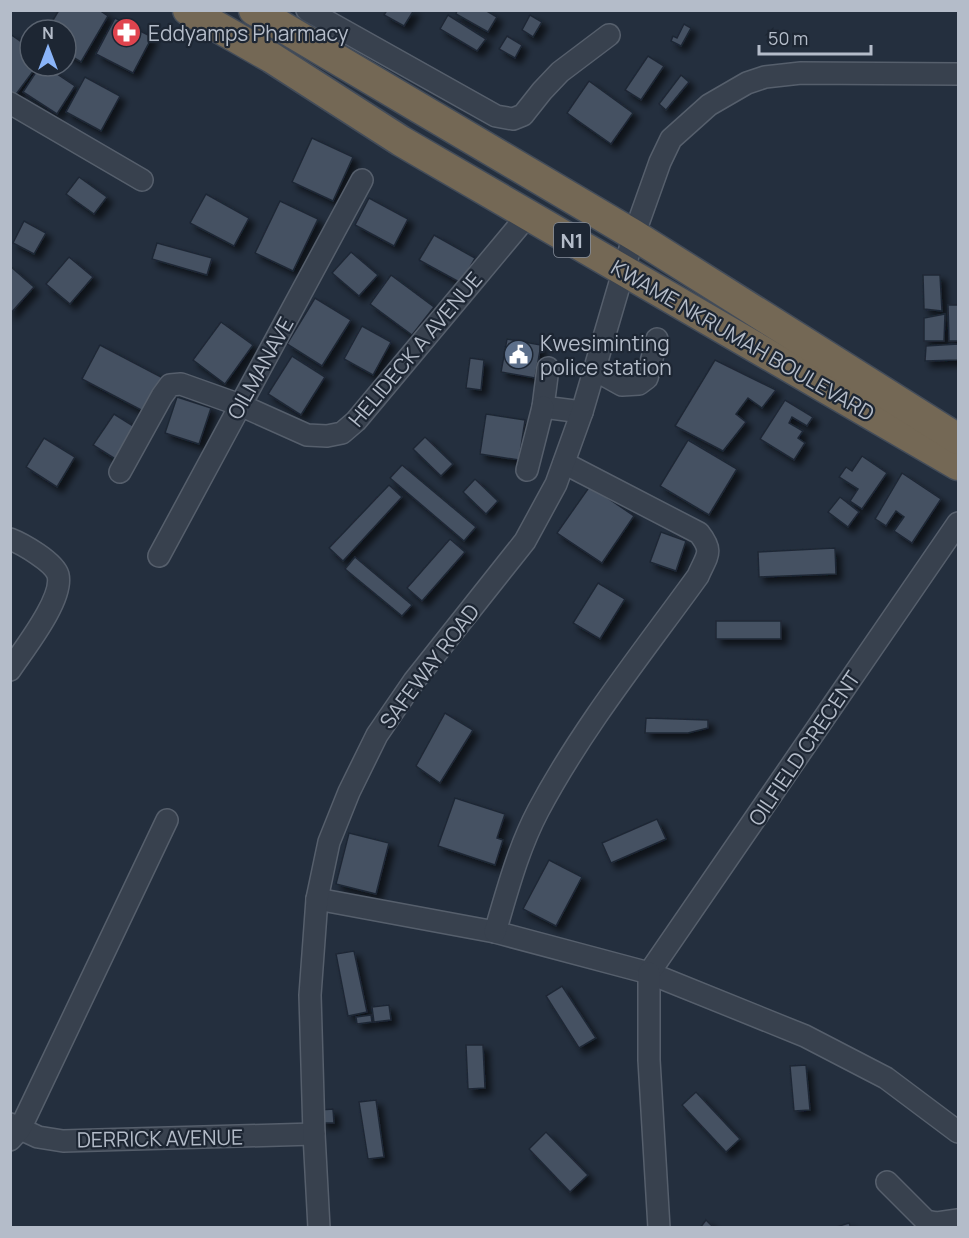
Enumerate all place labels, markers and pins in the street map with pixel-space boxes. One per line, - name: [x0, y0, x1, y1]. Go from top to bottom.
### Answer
- pharmacy icon: Eddyamps Pharmacy: [111, 17, 143, 49]
- place label: Eddyamps Pharmacy: [148, 19, 349, 47]
- place label: Kwesiminting police station: [540, 329, 672, 381]
- public building icon: Kwesiminting police station: [503, 339, 535, 371]

